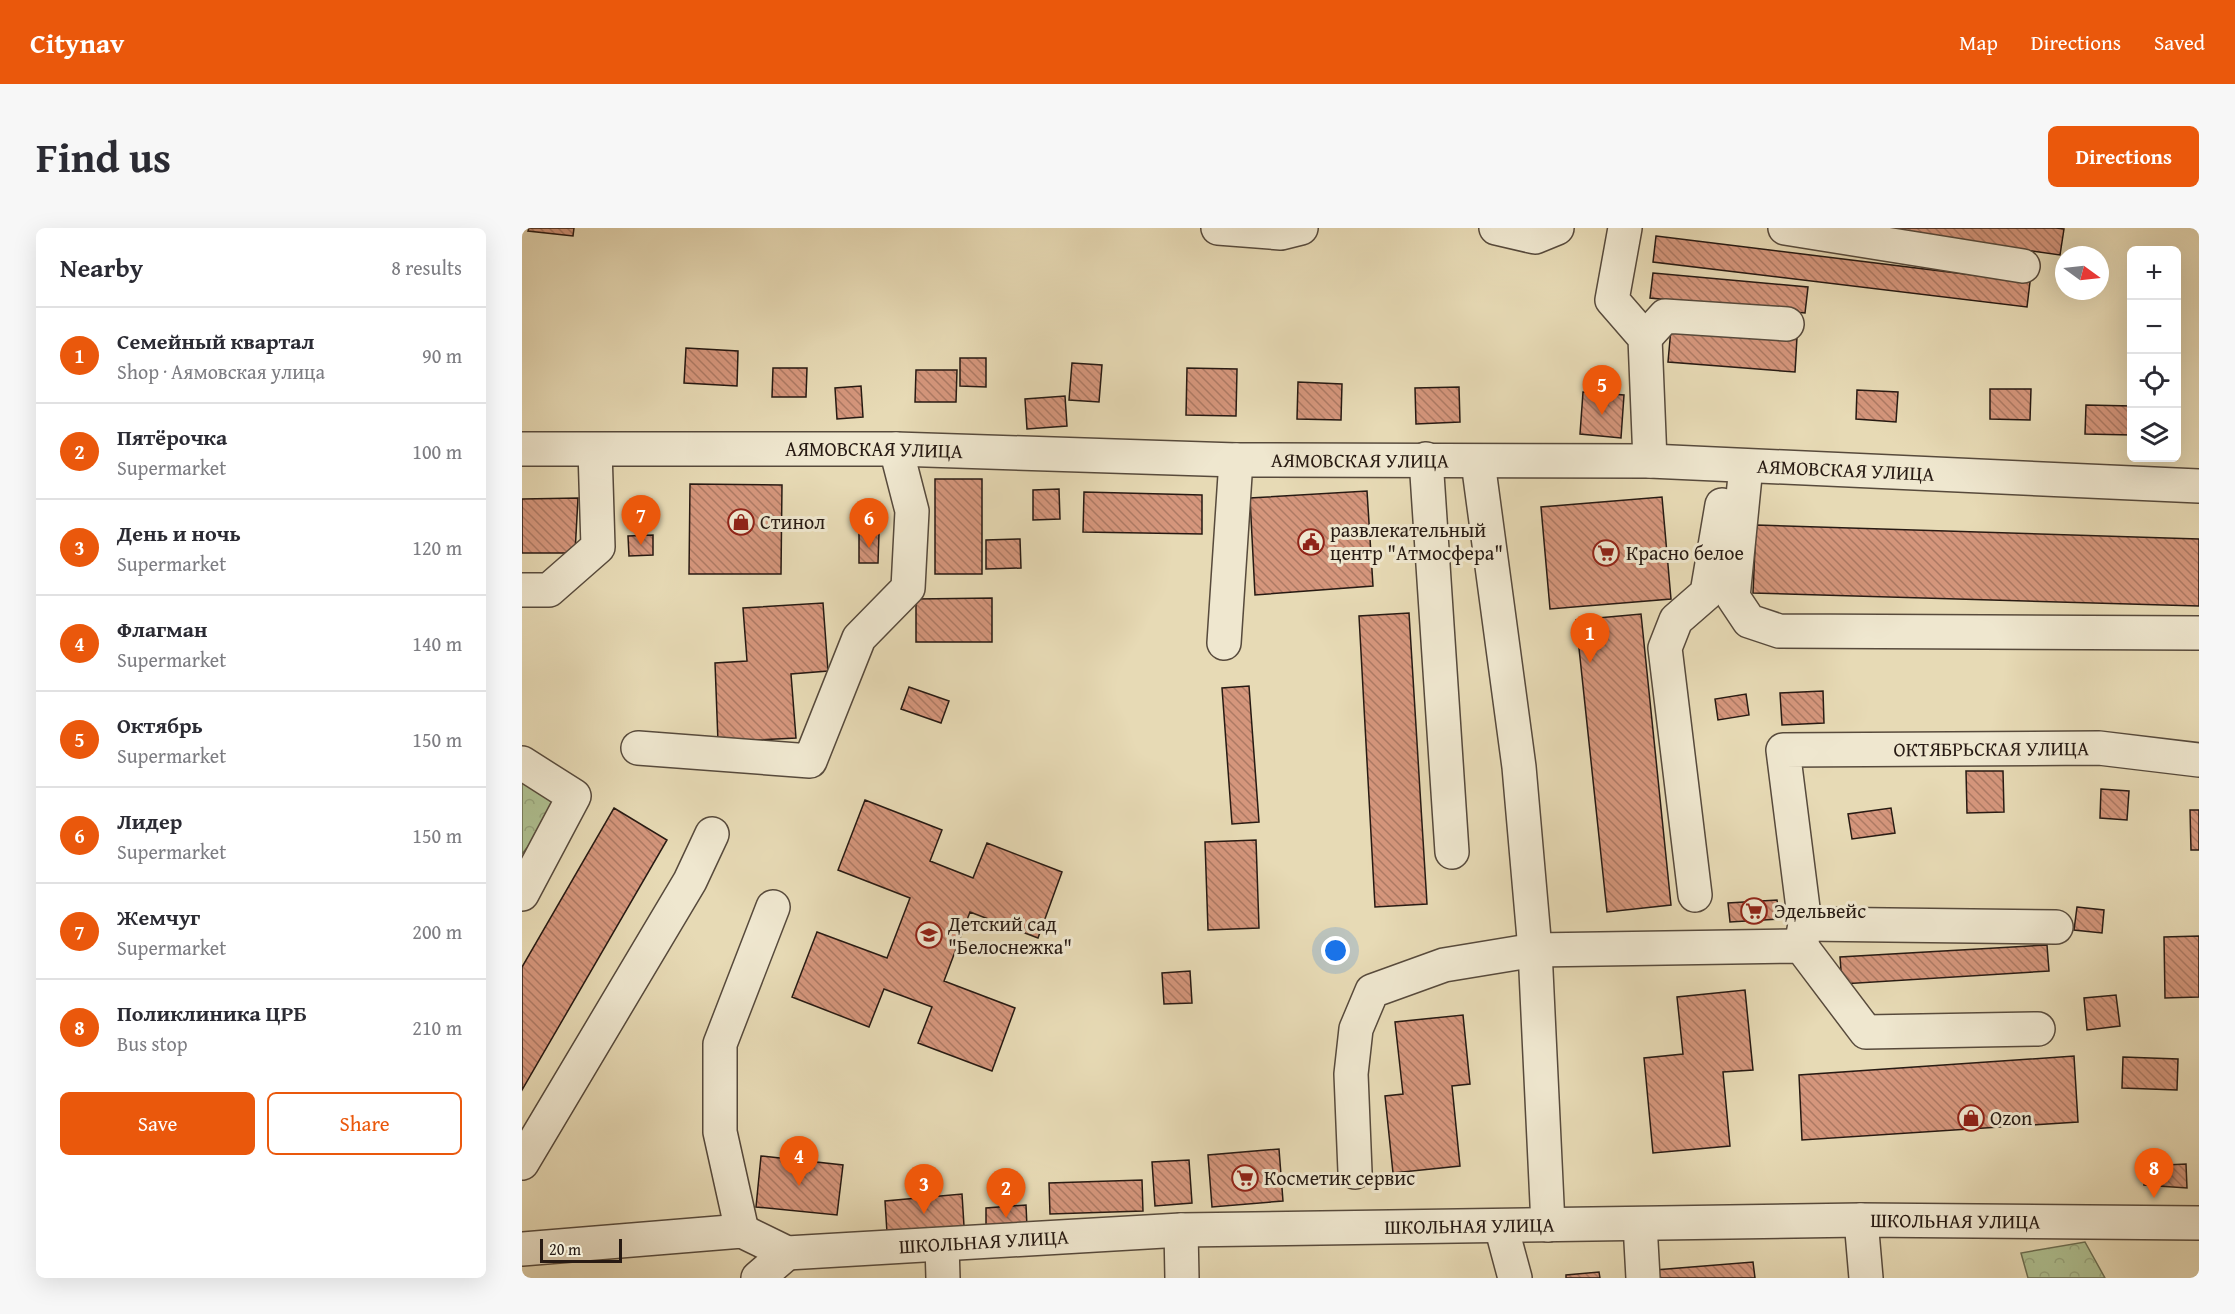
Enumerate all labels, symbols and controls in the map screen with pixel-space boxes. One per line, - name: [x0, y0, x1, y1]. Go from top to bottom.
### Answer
- text: Citynav: [30, 22, 124, 63]
- text: Map: [1959, 27, 1998, 58]
- text: Directions: [2031, 27, 2121, 58]
- text: Saved: [2154, 27, 2205, 58]
- text: Find us: [36, 126, 171, 187]
- button: Directions: [2048, 126, 2199, 187]
- north arrow: [2055, 246, 2109, 300]
- map controls: [2127, 246, 2181, 462]
- button: +: [2127, 246, 2181, 300]
- text: Nearby: [60, 248, 143, 287]
- text: 8 results: [391, 253, 462, 282]
- button: −: [2127, 300, 2181, 354]
- text: Семейный квартал: [117, 325, 315, 357]
- text: 1: [74, 341, 85, 370]
- text: 90 m: [422, 341, 462, 370]
- button: locate: [2127, 354, 2181, 408]
- text: Shop · Аямовская улица: [117, 357, 325, 386]
- pin: 5: [1582, 366, 1622, 415]
- button: layers: [2127, 408, 2181, 462]
- text: Пятёрочка: [117, 421, 227, 453]
- street label: АЯМОВСКАЯ УЛИЦА: [785, 434, 963, 465]
- text: 2: [74, 437, 85, 466]
- text: 100 m: [412, 437, 462, 466]
- street label: АЯМОВСКАЯ УЛИЦА: [1271, 445, 1449, 475]
- street label: АЯМОВСКАЯ УЛИЦА: [1756, 451, 1935, 488]
- text: Supermarket: [117, 453, 226, 482]
- pin: 7: [622, 496, 660, 545]
- pin: 6: [850, 498, 888, 548]
- shop icon: Стинол: [726, 507, 756, 537]
- place label: Стинол: [760, 507, 825, 536]
- place label: развлекательный центр "Атмосфера": [1330, 515, 1503, 567]
- text: День и ночь: [117, 517, 241, 549]
- public building icon: развлекательный центр "Атмосфера": [1296, 527, 1326, 557]
- text: 3: [74, 533, 85, 562]
- text: 120 m: [412, 533, 462, 562]
- supermarket icon: Красно белое: [1591, 538, 1621, 568]
- place label: Красно белое: [1626, 538, 1744, 567]
- text: Supermarket: [117, 549, 226, 578]
- text: Флагман: [117, 613, 207, 645]
- pin: 1: [1570, 614, 1610, 663]
- text: 4: [74, 629, 85, 658]
- text: 140 m: [412, 629, 462, 658]
- text: Supermarket: [117, 645, 226, 674]
- text: Октябрь: [117, 709, 203, 741]
- text: 5: [74, 725, 85, 754]
- text: 150 m: [412, 725, 462, 754]
- street label: ОКТЯБРЬСКАЯ УЛИЦА: [1893, 733, 2089, 763]
- text: Supermarket: [117, 741, 226, 770]
- text: Лидер: [117, 805, 182, 837]
- text: 6: [74, 821, 85, 850]
- text: 150 m: [412, 821, 462, 850]
- text: Supermarket: [117, 837, 226, 866]
- supermarket icon: Эдельвейс: [1739, 896, 1769, 926]
- place label: Эдельвейс: [1774, 896, 1866, 925]
- text: Жемчуг: [117, 901, 200, 933]
- place label: Детский сад "Белоснежка": [947, 909, 1072, 961]
- text: 7: [74, 917, 85, 946]
- text: 200 m: [412, 917, 462, 946]
- school or university icon: Детский сад "Белоснежка": [914, 920, 944, 950]
- text: Supermarket: [117, 933, 226, 962]
- your location: [1321, 936, 1350, 965]
- text: Поликлиника ЦРБ: [117, 997, 307, 1029]
- text: 8: [74, 1013, 85, 1042]
- text: 210 m: [412, 1013, 462, 1042]
- text: Bus stop: [117, 1029, 188, 1058]
- button: Save: [60, 1092, 255, 1155]
- button: Share: [267, 1092, 462, 1155]
- shop icon: Ozon: [1956, 1103, 1986, 1133]
- place label: Ozon: [1990, 1103, 2032, 1132]
- pin: 4: [780, 1136, 818, 1186]
- pin: 8: [2134, 1148, 2174, 1198]
- supermarket icon: Косметик сервис: [1230, 1163, 1260, 1193]
- place label: Косметик сервис: [1264, 1163, 1415, 1192]
- pin: 3: [904, 1164, 944, 1214]
- pin: 2: [986, 1168, 1026, 1218]
- street label: ШКОЛЬНАЯ УЛИЦА: [1870, 1205, 2041, 1236]
- street label: ШКОЛЬНАЯ УЛИЦА: [1384, 1210, 1555, 1241]
- street label: ШКОЛЬНАЯ УЛИЦА: [898, 1222, 1070, 1260]
- scale bar: [540, 1236, 622, 1264]
- text: 20 m: [549, 1237, 581, 1261]

